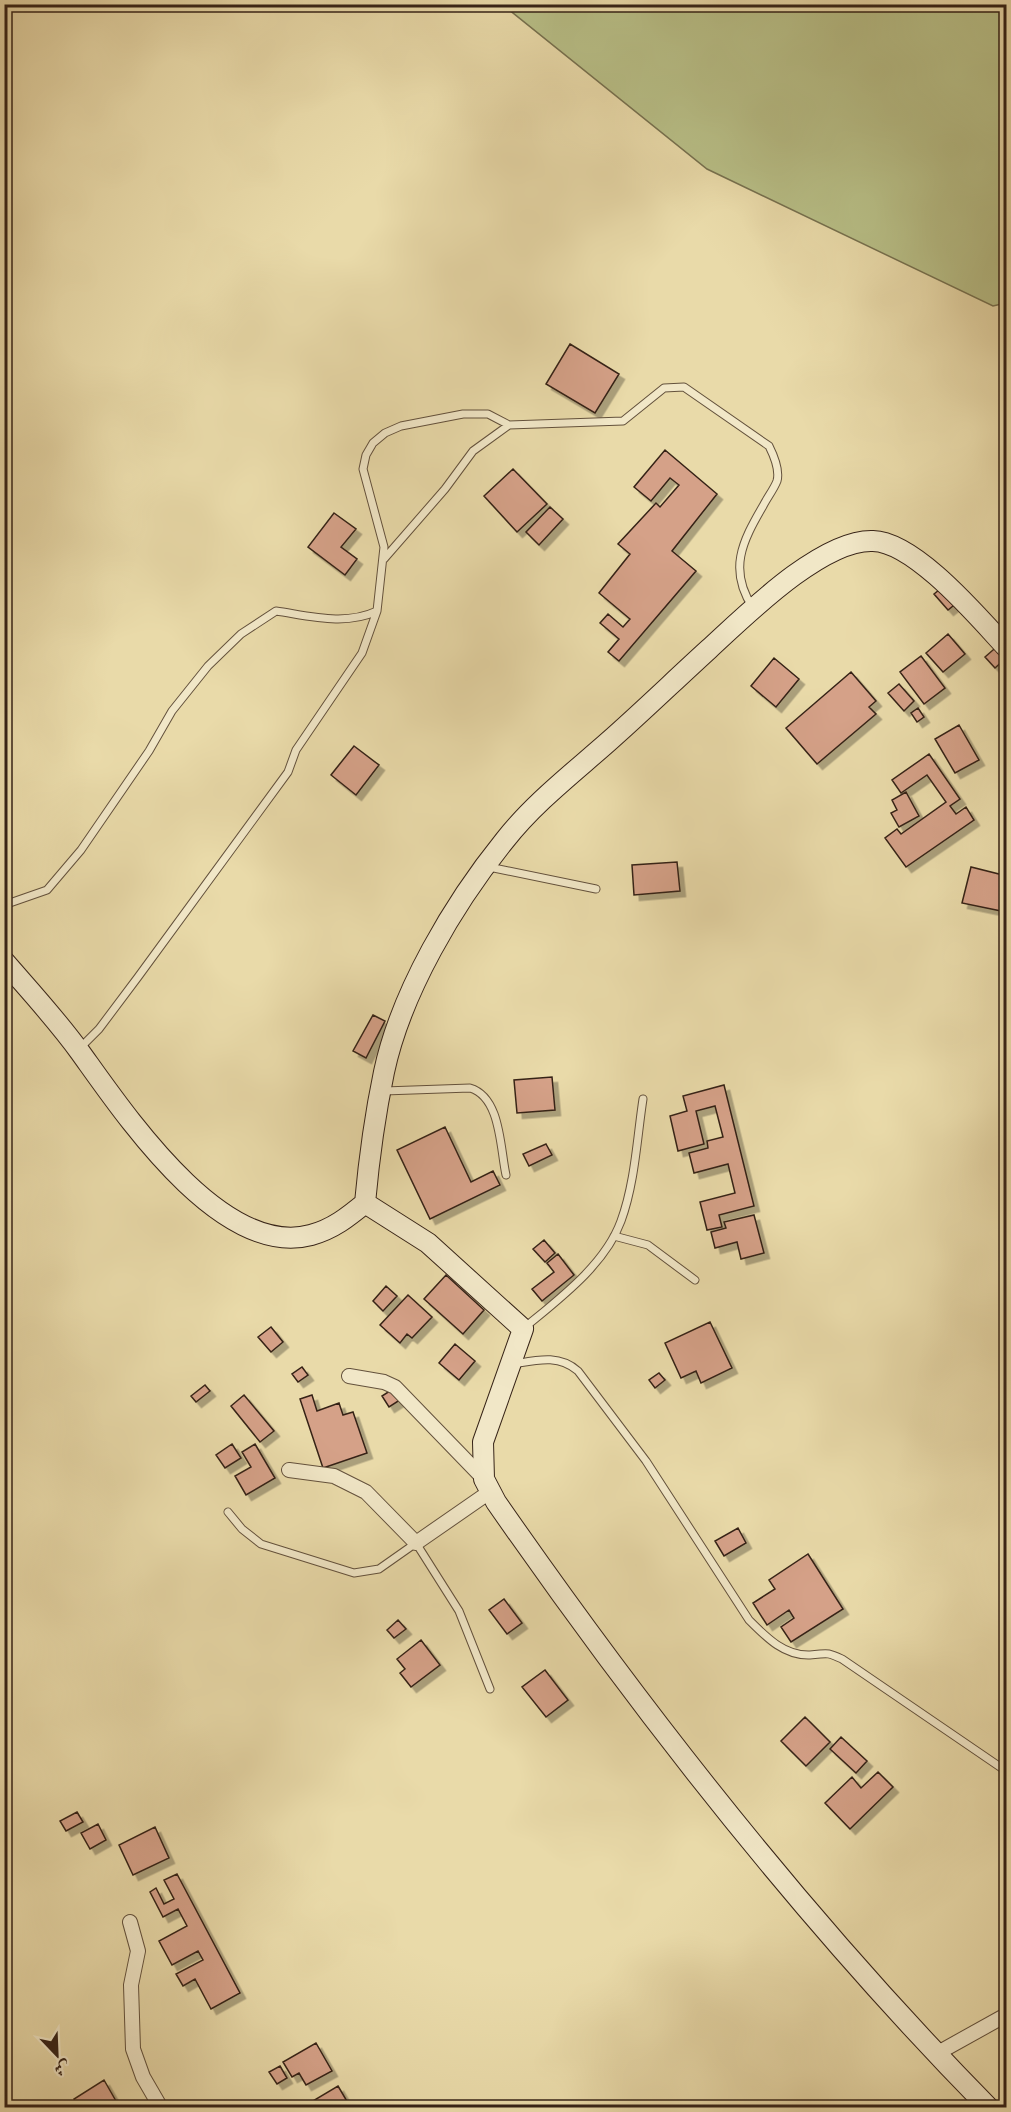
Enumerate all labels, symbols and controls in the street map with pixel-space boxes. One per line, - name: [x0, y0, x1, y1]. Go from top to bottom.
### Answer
- north arrow: [27, 2025, 87, 2085]
- text: ش: [51, 2055, 74, 2081]

